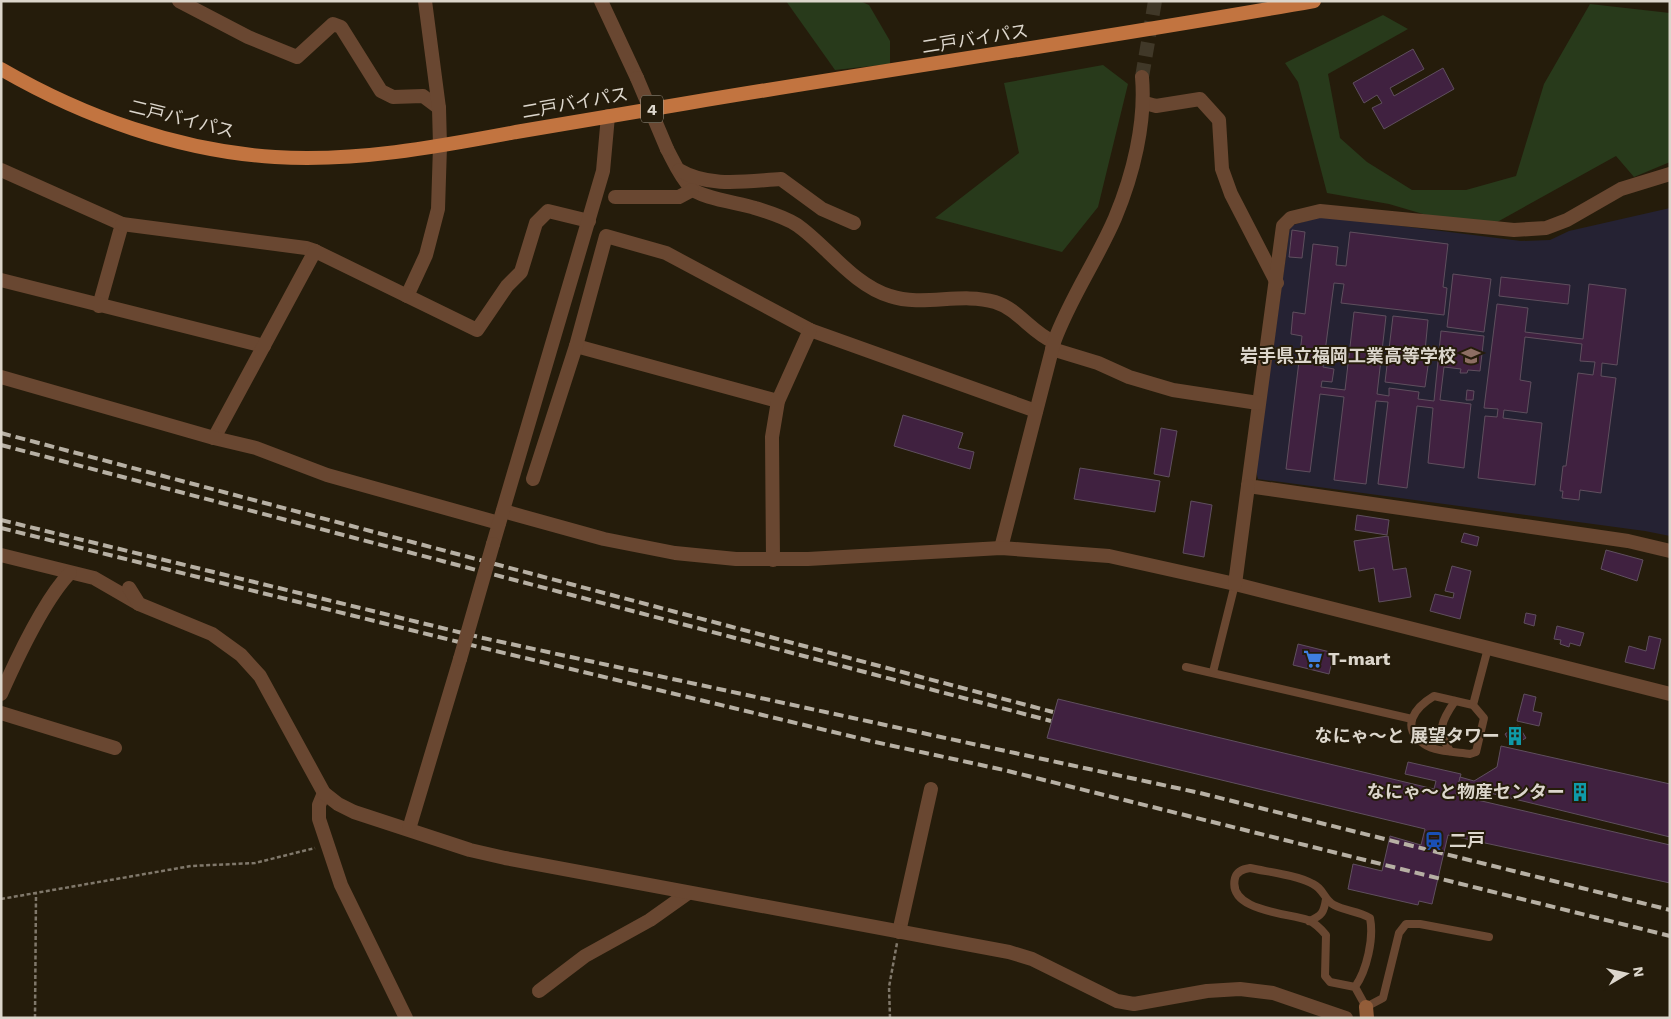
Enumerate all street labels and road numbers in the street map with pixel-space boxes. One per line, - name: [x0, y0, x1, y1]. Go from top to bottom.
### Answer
- street label: 二戸バイパス: [920, 20, 1030, 57]
- street label: 二戸バイパス: [520, 83, 630, 122]
- street label: 二戸バイパス: [127, 95, 237, 142]
- road number: 4: [641, 96, 663, 122]

